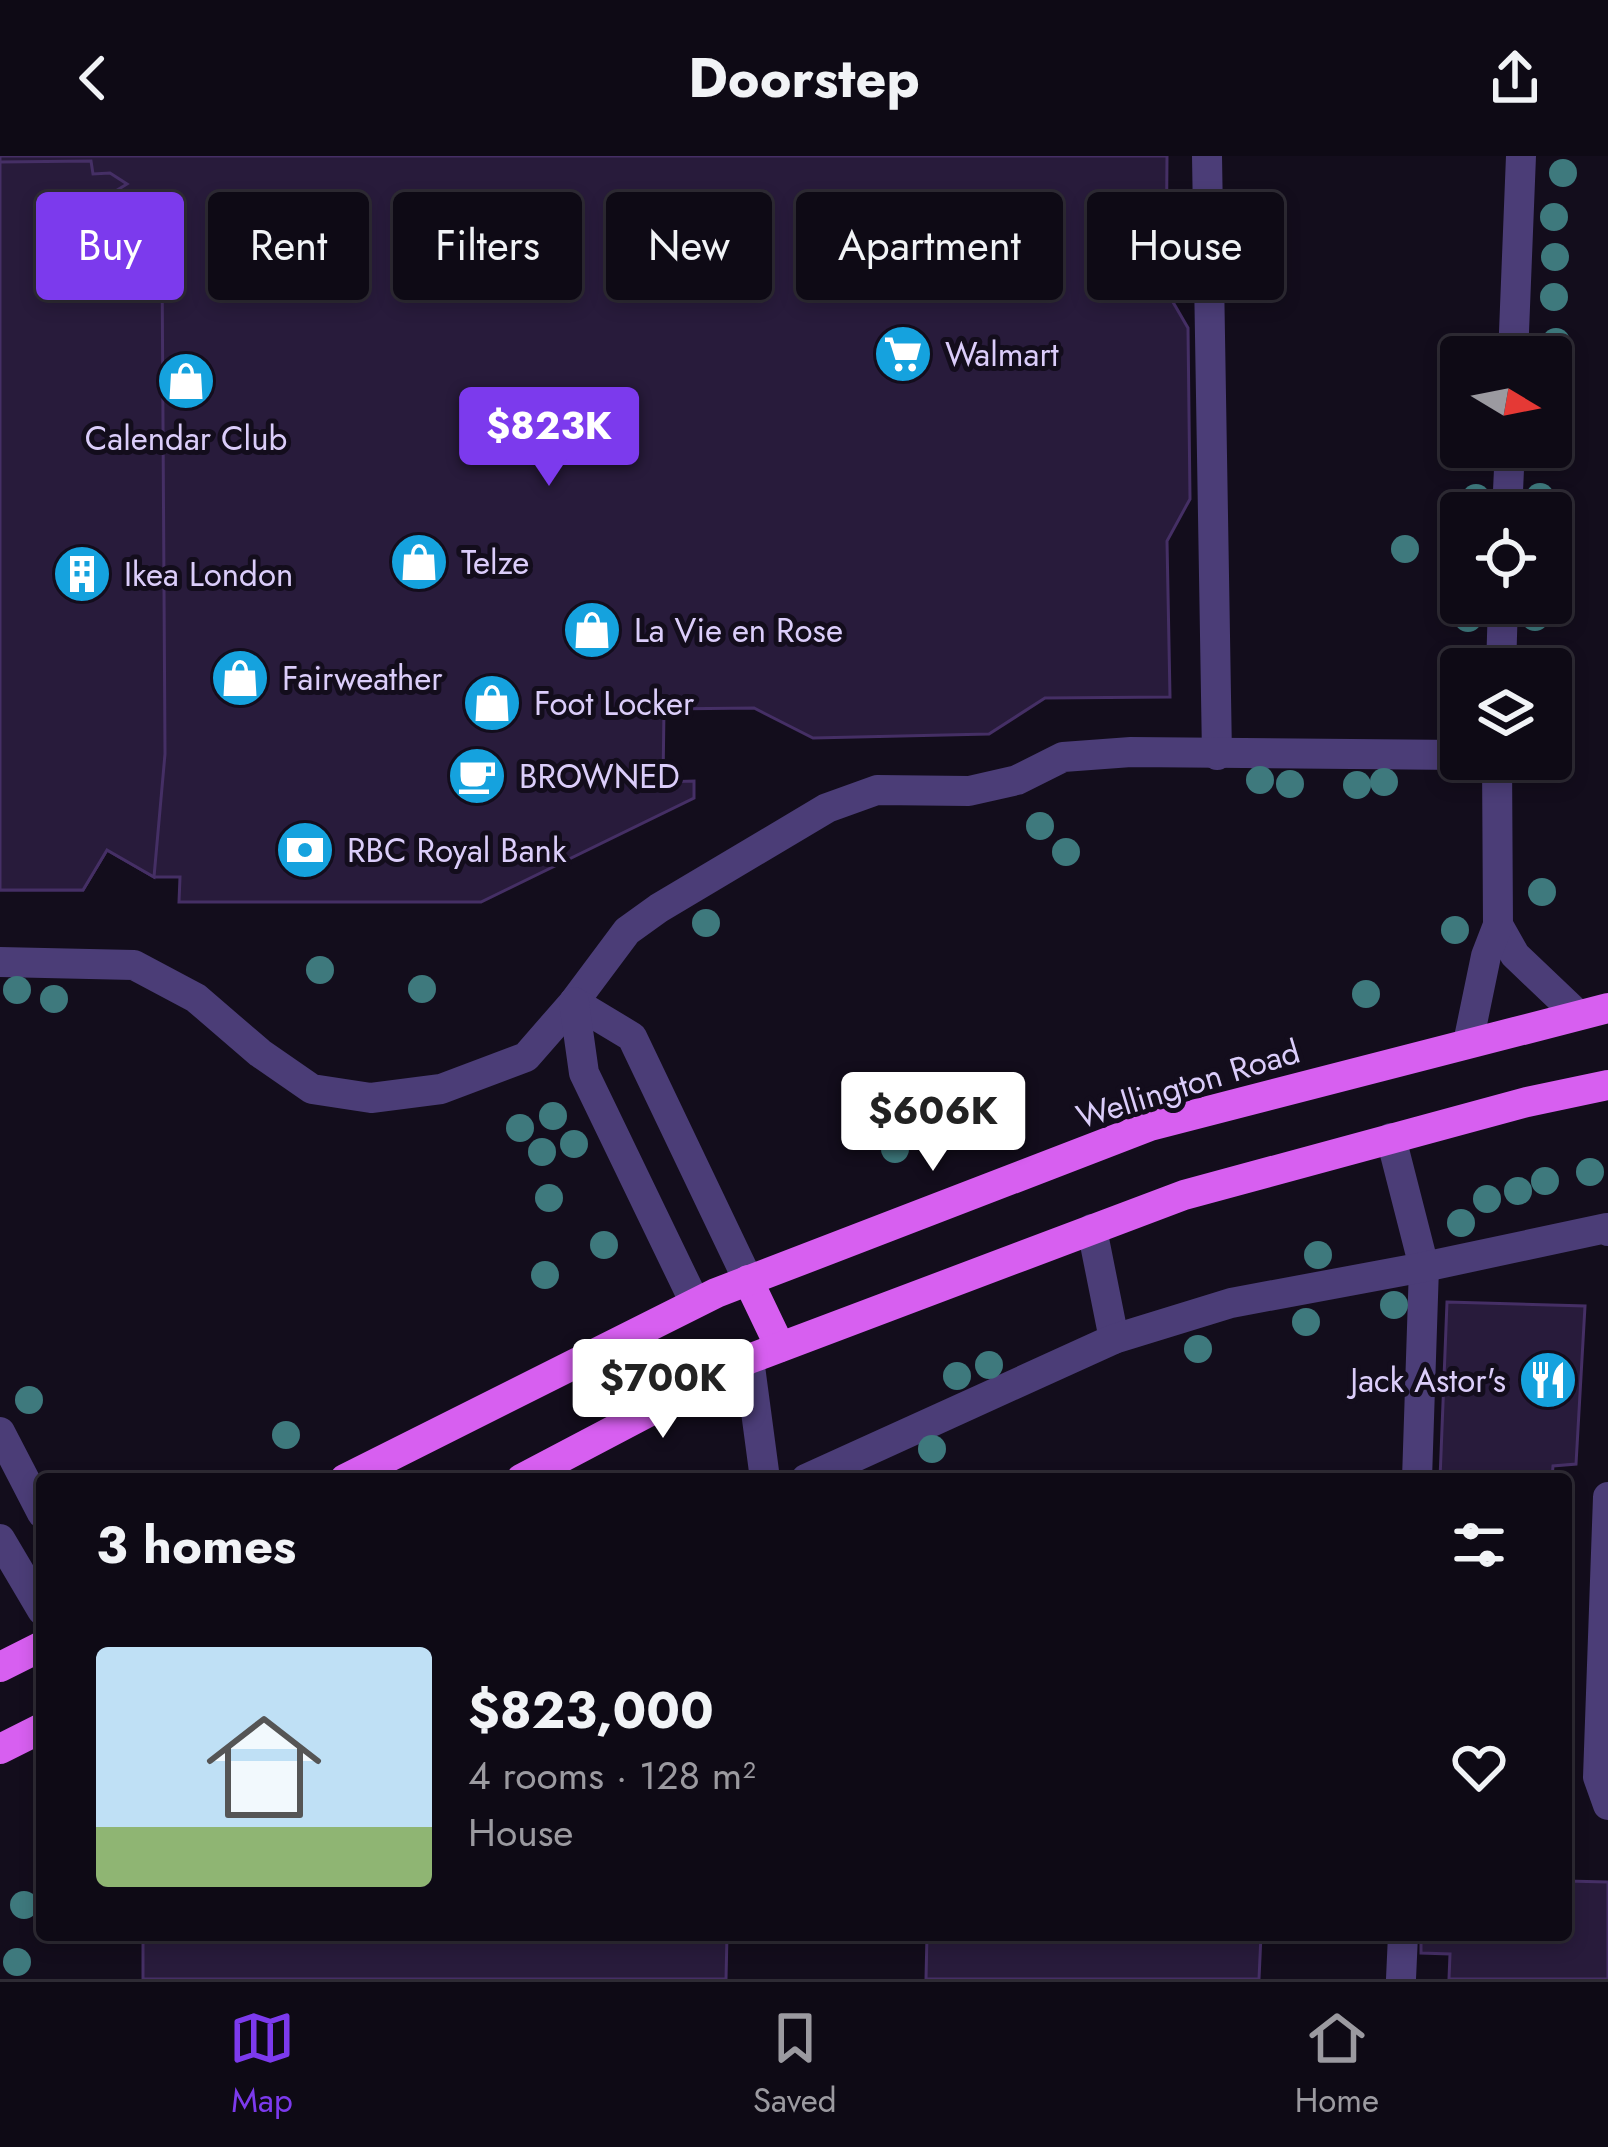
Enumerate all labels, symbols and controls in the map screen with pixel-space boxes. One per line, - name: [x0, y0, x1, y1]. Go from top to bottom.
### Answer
- text: Doorstep: [688, 39, 920, 117]
- icon: back: [60, 45, 126, 111]
- icon: share: [1482, 45, 1548, 111]
- chip: Buy: [36, 192, 184, 300]
- chip: Rent: [208, 192, 369, 300]
- chip: Filters: [393, 192, 582, 300]
- chip: New: [606, 192, 772, 300]
- chip: Apartment: [796, 192, 1063, 300]
- chip: House: [1087, 192, 1284, 300]
- supermarket icon: Walmart: [872, 323, 934, 385]
- place label: Walmart: [945, 331, 1059, 378]
- north arrow: [1440, 336, 1572, 468]
- map controls: [1440, 336, 1572, 780]
- shop icon: Calendar Club: [155, 350, 217, 412]
- pin: $823K: [465, 387, 633, 489]
- text: $823K: [486, 397, 612, 454]
- place label: Calendar Club: [85, 415, 287, 462]
- button: locate: [1440, 492, 1572, 624]
- shop icon: Telze: [388, 531, 450, 593]
- place label: Telze: [461, 539, 529, 586]
- building icon: Ikea London: [51, 543, 113, 605]
- place label: Ikea London: [124, 551, 293, 598]
- shop icon: La Vie en Rose: [561, 599, 623, 661]
- place label: La Vie en Rose: [634, 607, 843, 654]
- shop icon: Fairweather: [209, 647, 271, 709]
- button: layers: [1440, 648, 1572, 780]
- place label: Fairweather: [282, 655, 443, 702]
- shop icon: Foot Locker: [461, 672, 523, 734]
- place label: Foot Locker: [534, 680, 695, 727]
- cafe icon: BROWNED: [446, 745, 508, 807]
- place label: BROWNED: [519, 753, 680, 800]
- bank icon: RBC Royal Bank: [274, 819, 336, 881]
- place label: RBC Royal Bank: [347, 827, 567, 874]
- street label: Wellington Road: [1071, 1028, 1305, 1140]
- pin: $606K: [849, 1072, 1017, 1174]
- text: $606K: [868, 1082, 998, 1139]
- pin: $700K: [579, 1339, 747, 1441]
- text: $700K: [600, 1349, 726, 1406]
- restaurant icon: Jack Astor's: [1517, 1349, 1579, 1411]
- place label: Jack Astor's: [1346, 1357, 1506, 1404]
- text: 3 homes: [96, 1508, 296, 1582]
- icon: filters: [1446, 1512, 1512, 1578]
- text: $823,000: [468, 1673, 714, 1747]
- icon: home: [192, 1695, 336, 1839]
- icon: heart: [1446, 1734, 1512, 1800]
- text: 4 rooms · 128 m²: [468, 1747, 756, 1804]
- text: House: [468, 1804, 573, 1861]
- tab: Map: [229, 2005, 295, 2124]
- tab: Saved: [753, 2005, 837, 2124]
- tab: Home: [1295, 2005, 1379, 2124]

